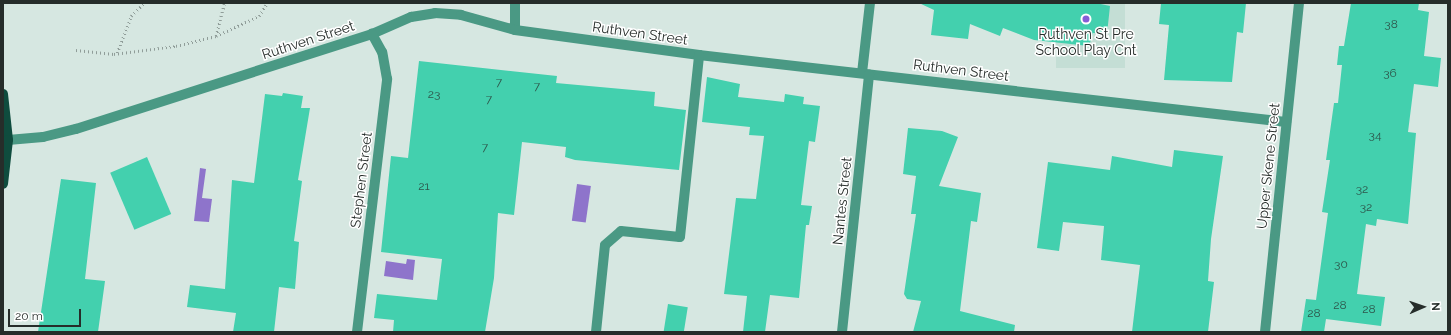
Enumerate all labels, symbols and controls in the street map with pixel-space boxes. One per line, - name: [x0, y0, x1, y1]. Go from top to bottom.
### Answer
- marker: Ruthven St Pre School Play Cnt: [1081, 14, 1091, 24]
- street label: Ruthven Street: [260, 17, 356, 63]
- street label: Ruthven Street: [591, 18, 689, 48]
- house number: 38: [1384, 18, 1398, 32]
- place label: Ruthven St Pre School Play Cnt: [1035, 26, 1137, 58]
- street label: Ruthven Street: [912, 56, 1010, 84]
- house number: 36: [1383, 67, 1397, 81]
- house number: 7: [496, 76, 502, 90]
- house number: 7: [534, 80, 540, 94]
- house number: 23: [428, 88, 440, 102]
- house number: 7: [486, 93, 492, 107]
- street label: Upper Skene Street: [1253, 102, 1283, 230]
- house number: 34: [1369, 129, 1381, 143]
- street label: Stephen Street: [347, 131, 375, 229]
- house number: 7: [482, 141, 488, 155]
- street label: Nantes Street: [829, 156, 855, 246]
- house number: 21: [418, 180, 430, 194]
- house number: 32: [1356, 183, 1368, 197]
- house number: 32: [1360, 201, 1372, 215]
- house number: 30: [1334, 258, 1348, 272]
- north arrow: [1403, 287, 1443, 327]
- house number: 28: [1333, 299, 1347, 313]
- scale bar: [10, 301, 83, 327]
- text: N: [1429, 302, 1442, 311]
- house number: 28: [1362, 303, 1376, 317]
- house number: 28: [1307, 307, 1321, 321]
- text: 20 m: [15, 309, 43, 323]

